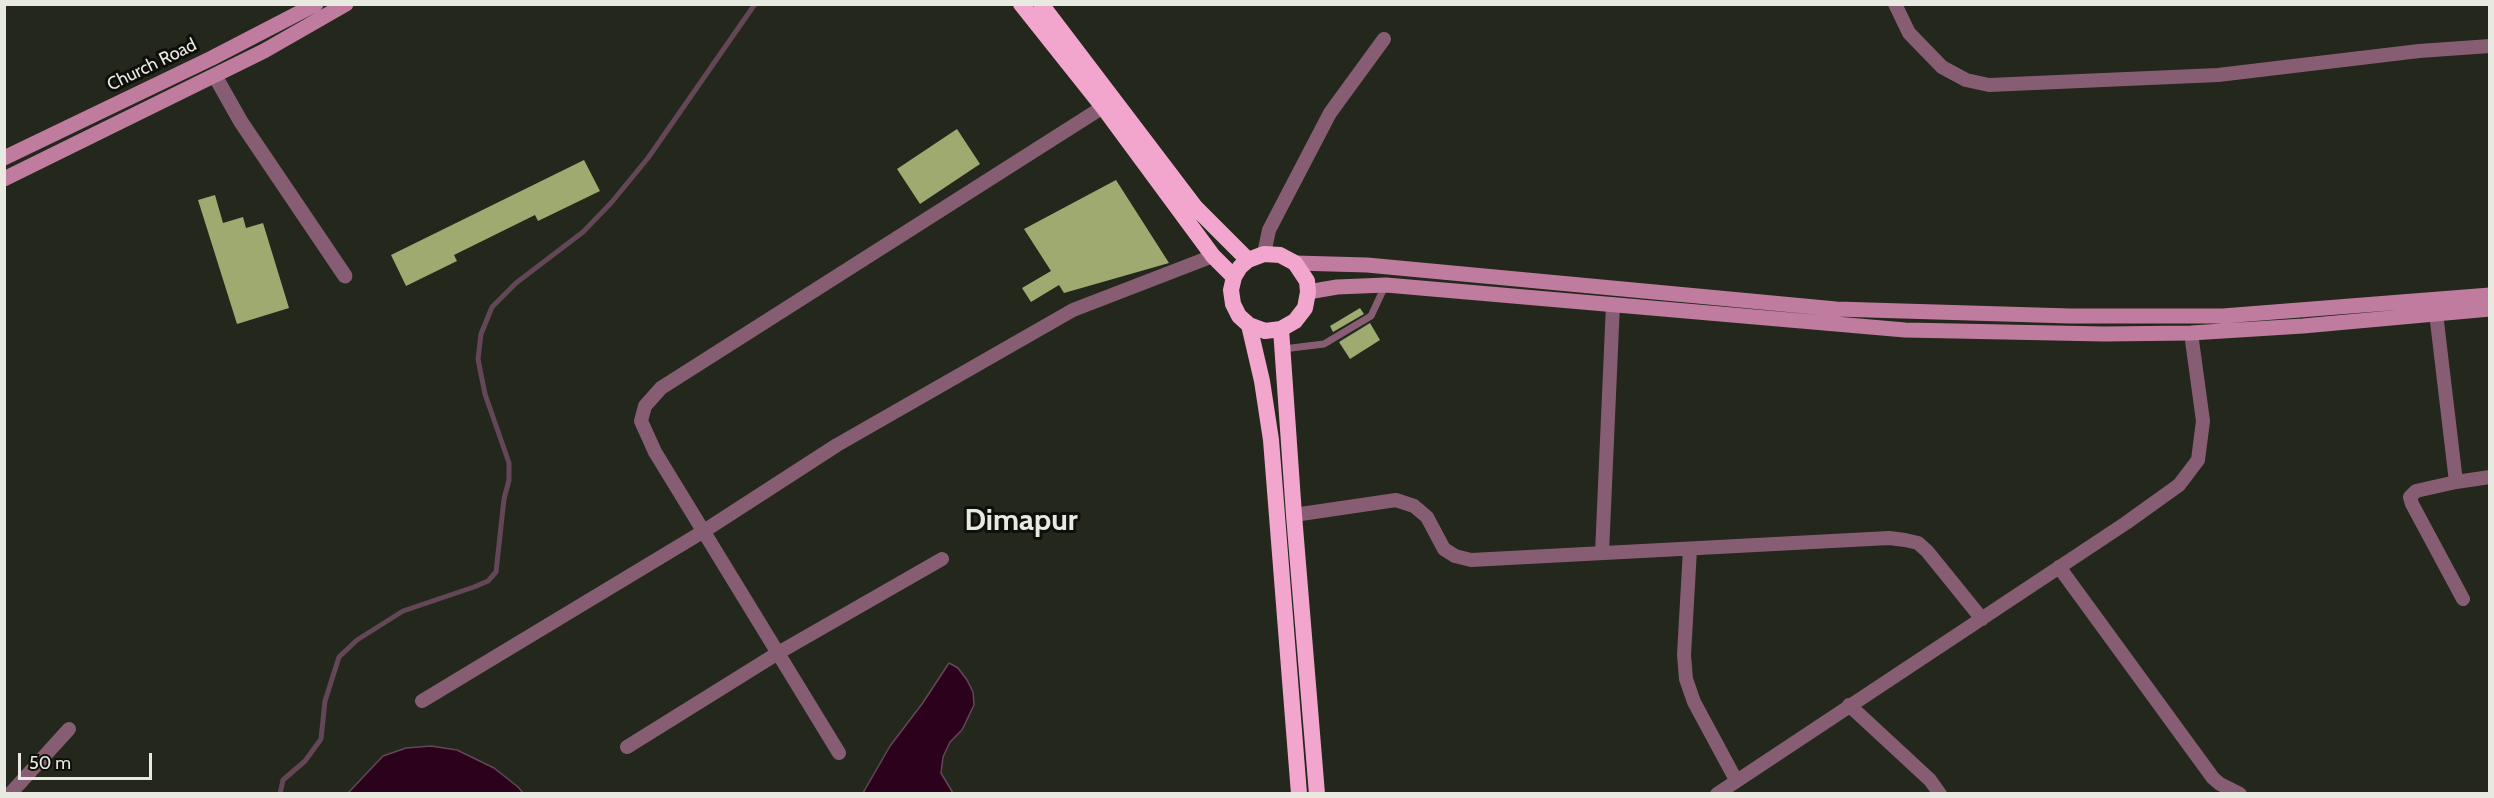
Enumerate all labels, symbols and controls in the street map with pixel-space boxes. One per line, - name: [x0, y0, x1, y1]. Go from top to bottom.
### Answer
- street label: Church Road: [104, 34, 200, 96]
- district label: Dimapur: [964, 503, 1078, 539]
- scale bar: [21, 741, 154, 779]
- text: 50 m: [29, 752, 71, 774]

